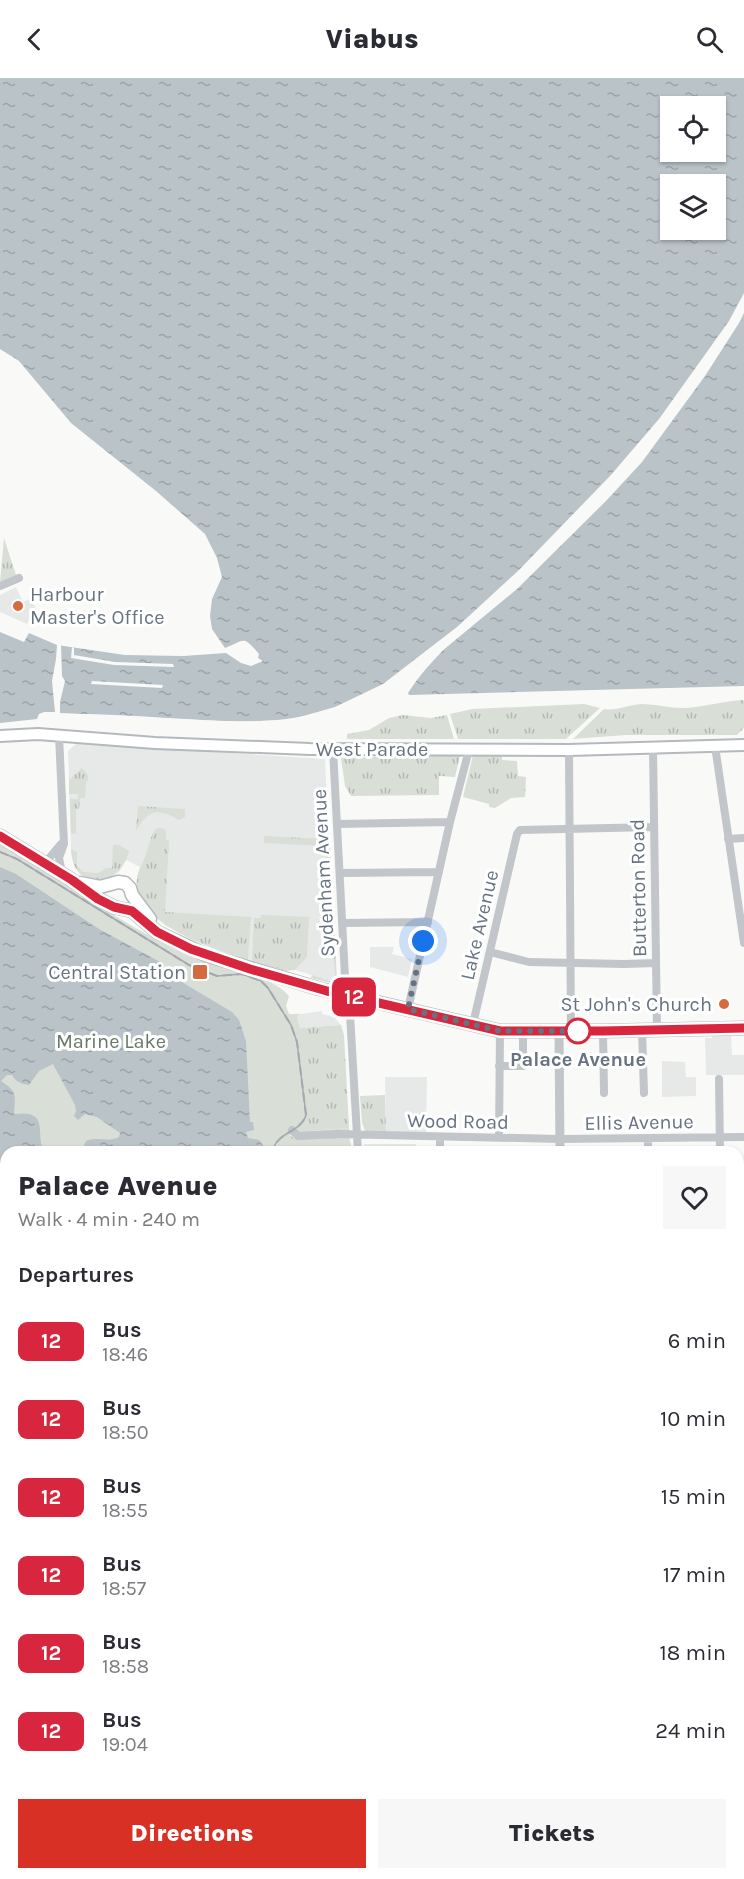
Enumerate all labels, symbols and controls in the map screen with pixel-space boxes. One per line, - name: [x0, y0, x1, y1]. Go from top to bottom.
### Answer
- icon: back: [18, 23, 51, 56]
- text: Viabus: [326, 23, 418, 55]
- icon: search: [693, 23, 726, 56]
- map controls: [660, 96, 726, 240]
- button: locate: [660, 96, 726, 162]
- button: layers: [660, 174, 726, 240]
- place label: Harbour Master's Office: [30, 583, 165, 629]
- marker: Harbour Master's Office: [11, 599, 25, 613]
- street label: West Parade: [316, 738, 428, 761]
- street label: Sydenham Avenue: [308, 789, 339, 957]
- street label: Butterton Road: [626, 819, 651, 957]
- street label: Lake Avenue: [456, 868, 503, 983]
- your location: [408, 926, 438, 956]
- place label: Central Station: [48, 961, 186, 984]
- marker: Central Station: [191, 963, 209, 981]
- line badge: 12: [327, 978, 381, 1016]
- text: 12: [344, 985, 364, 1009]
- place label: St John's Church: [560, 993, 712, 1016]
- marker: St John's Church: [717, 997, 731, 1011]
- marker: Palace Avenue: [565, 1018, 591, 1044]
- park label: Marine Lake: [56, 1030, 166, 1053]
- place label: Palace Avenue: [510, 1048, 646, 1071]
- street label: Wood Road: [407, 1109, 509, 1134]
- street label: Ellis Avenue: [584, 1110, 694, 1135]
- button: heart: [663, 1166, 726, 1229]
- text: Palace Avenue: [18, 1169, 218, 1202]
- text: Walk · 4 min · 240 m: [18, 1208, 200, 1231]
- text: Departures: [18, 1262, 134, 1288]
- text: Bus: [102, 1317, 142, 1343]
- text: 6 min: [668, 1328, 726, 1354]
- text: 12: [41, 1329, 61, 1353]
- text: 18:46: [102, 1343, 148, 1366]
- text: Bus: [102, 1395, 142, 1421]
- text: 10 min: [660, 1406, 726, 1432]
- text: 12: [41, 1407, 61, 1431]
- text: 18:50: [102, 1421, 149, 1444]
- text: Bus: [102, 1473, 142, 1499]
- text: 15 min: [661, 1484, 726, 1510]
- text: 12: [41, 1485, 61, 1509]
- text: 18:55: [102, 1499, 148, 1522]
- text: Bus: [102, 1551, 142, 1577]
- text: 17 min: [663, 1562, 726, 1588]
- text: 12: [41, 1563, 61, 1587]
- text: 18:57: [102, 1577, 146, 1600]
- text: Bus: [102, 1629, 142, 1655]
- text: 18 min: [660, 1640, 726, 1666]
- text: 12: [41, 1641, 61, 1665]
- text: 18:58: [102, 1655, 149, 1678]
- text: Bus: [102, 1707, 142, 1733]
- text: 24 min: [655, 1718, 726, 1744]
- text: 12: [41, 1719, 61, 1743]
- text: 19:04: [102, 1733, 148, 1756]
- button: Directions: [18, 1799, 366, 1868]
- button: Tickets: [378, 1799, 726, 1868]

